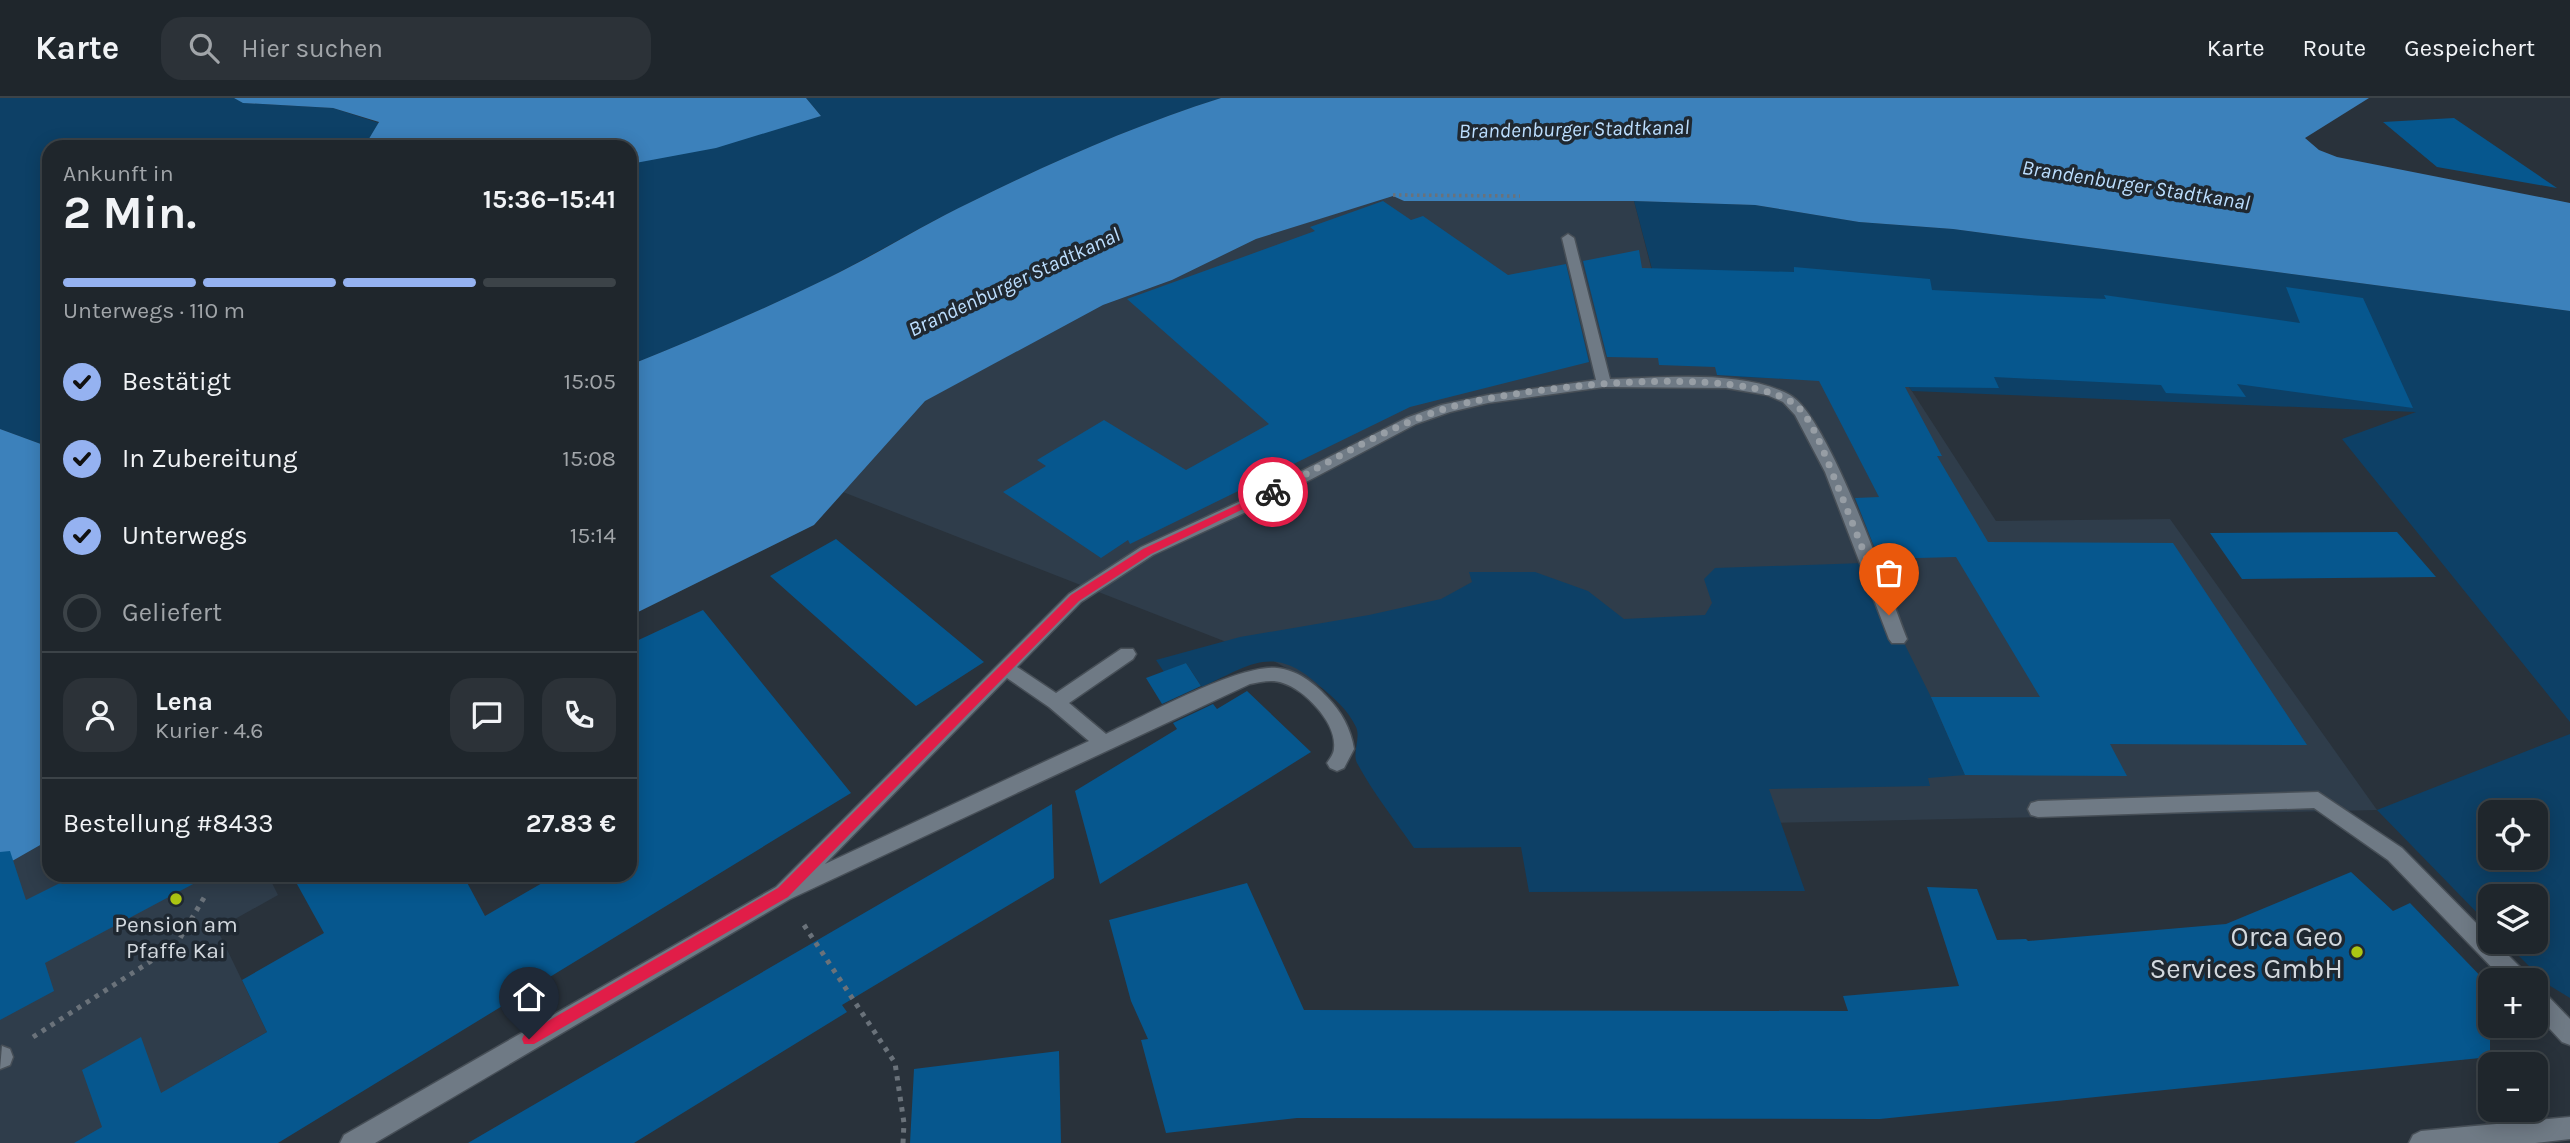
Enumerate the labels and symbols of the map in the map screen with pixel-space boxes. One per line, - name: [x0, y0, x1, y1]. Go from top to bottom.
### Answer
- water label: Brandenburger Stadtkanal: [1458, 115, 1690, 143]
- water label: Brandenburger Stadtkanal: [2020, 155, 2252, 215]
- water label: Brandenburger Stadtkanal: [904, 222, 1124, 342]
- courier: [1238, 457, 1308, 527]
- pin: [1859, 543, 1919, 615]
- marker: Pension am Pfaffe Kai: [168, 891, 184, 907]
- place label: Pension am Pfaffe Kai: [114, 911, 238, 964]
- place label: Orca Geo Services GmbH: [2149, 920, 2343, 985]
- marker: Orca Geo Services GmbH: [2349, 944, 2365, 960]
- pin: [499, 967, 559, 1039]

